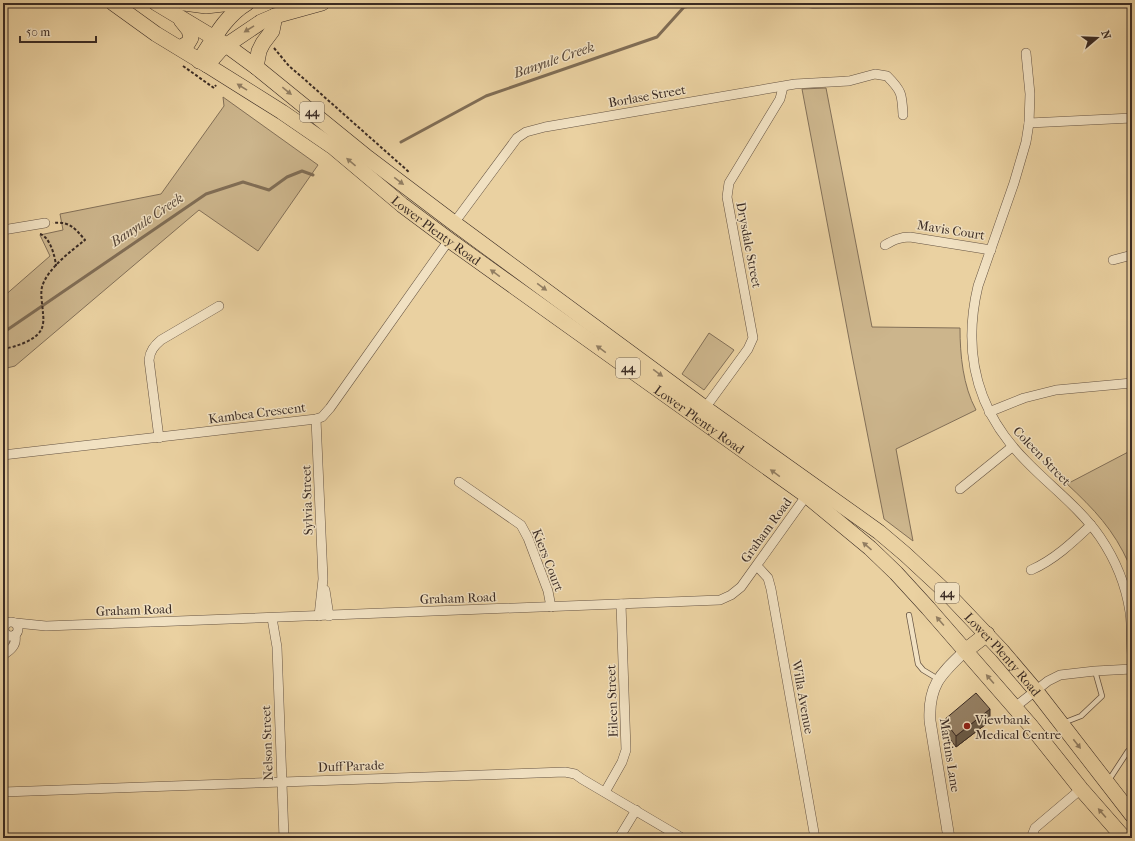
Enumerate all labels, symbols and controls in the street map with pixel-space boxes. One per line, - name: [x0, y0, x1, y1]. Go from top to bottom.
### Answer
- scale bar: [20, 18, 96, 44]
- north arrow: [1077, 18, 1117, 58]
- text: 50 m: [26, 25, 50, 39]
- one-way arrow: [243, 25, 255, 32]
- text: N: [1098, 29, 1114, 42]
- water label: Banyule Creek: [510, 38, 597, 82]
- street label: Borlase Street: [607, 82, 687, 110]
- one-way arrow: [237, 83, 247, 91]
- one-way arrow: [282, 87, 292, 96]
- road number: 44: [300, 102, 324, 122]
- one-way arrow: [346, 158, 356, 167]
- one-way arrow: [394, 177, 405, 186]
- water label: Banyule Creek: [106, 189, 187, 251]
- street label: Lower Plenty Road: [389, 192, 485, 268]
- street label: Drysdale Street: [733, 201, 765, 290]
- street label: Mavis Court: [916, 217, 986, 243]
- one-way arrow: [490, 269, 500, 277]
- one-way arrow: [536, 283, 547, 292]
- one-way arrow: [595, 345, 606, 353]
- road number: 44: [616, 358, 640, 378]
- one-way arrow: [652, 369, 663, 377]
- street label: Lower Plenty Road: [652, 382, 748, 457]
- street label: Kambea Crescent: [207, 400, 307, 426]
- street label: Coleen Street: [1010, 423, 1074, 489]
- street label: Sylvia Street: [298, 464, 316, 535]
- one-way arrow: [770, 469, 780, 477]
- street label: Graham Road: [737, 494, 795, 565]
- street label: Kiers Court: [529, 527, 567, 594]
- one-way arrow: [862, 542, 873, 551]
- road number: 44: [935, 583, 959, 603]
- street label: Graham Road: [419, 589, 497, 607]
- street label: Graham Road: [95, 601, 173, 619]
- street label: Lower Plenty Road: [962, 609, 1045, 699]
- one-way arrow: [936, 616, 945, 626]
- street label: Willa Avenue: [789, 658, 817, 736]
- street label: Eileen Street: [603, 664, 621, 738]
- one-way arrow: [985, 674, 995, 684]
- street label: Nelson Street: [258, 705, 276, 781]
- place label: Viewbank Medical Centre: [974, 712, 1062, 742]
- street label: Martins Lane: [937, 717, 963, 794]
- marker: Viewbank Medical Centre: [962, 721, 972, 731]
- one-way arrow: [1073, 738, 1082, 749]
- street label: Duff Parade: [318, 757, 385, 775]
- one-way arrow: [1098, 808, 1107, 819]

